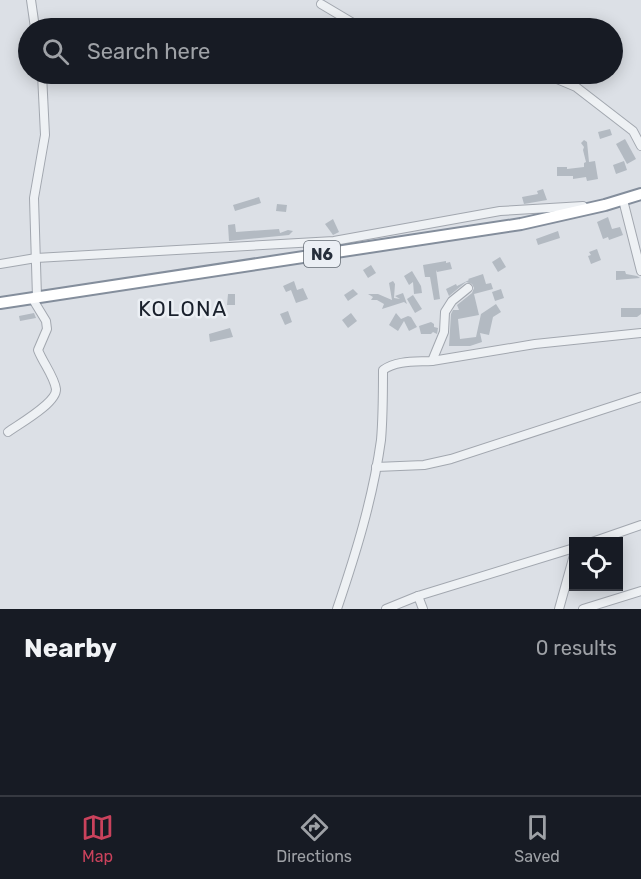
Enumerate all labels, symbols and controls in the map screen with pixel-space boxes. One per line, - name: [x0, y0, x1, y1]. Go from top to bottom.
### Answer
- search box: [18, 18, 623, 84]
- icon: search: [39, 35, 72, 68]
- text: Search here: [87, 38, 210, 65]
- road number: N6: [304, 241, 340, 267]
- district label: KOLONA: [138, 296, 228, 321]
- map controls: [569, 537, 623, 591]
- button: locate: [569, 537, 623, 591]
- text: Nearby: [24, 633, 117, 664]
- text: 0 results: [536, 636, 617, 660]
- tab: Map: [81, 811, 114, 866]
- tab: Directions: [276, 811, 352, 866]
- tab: Saved: [514, 811, 560, 866]

